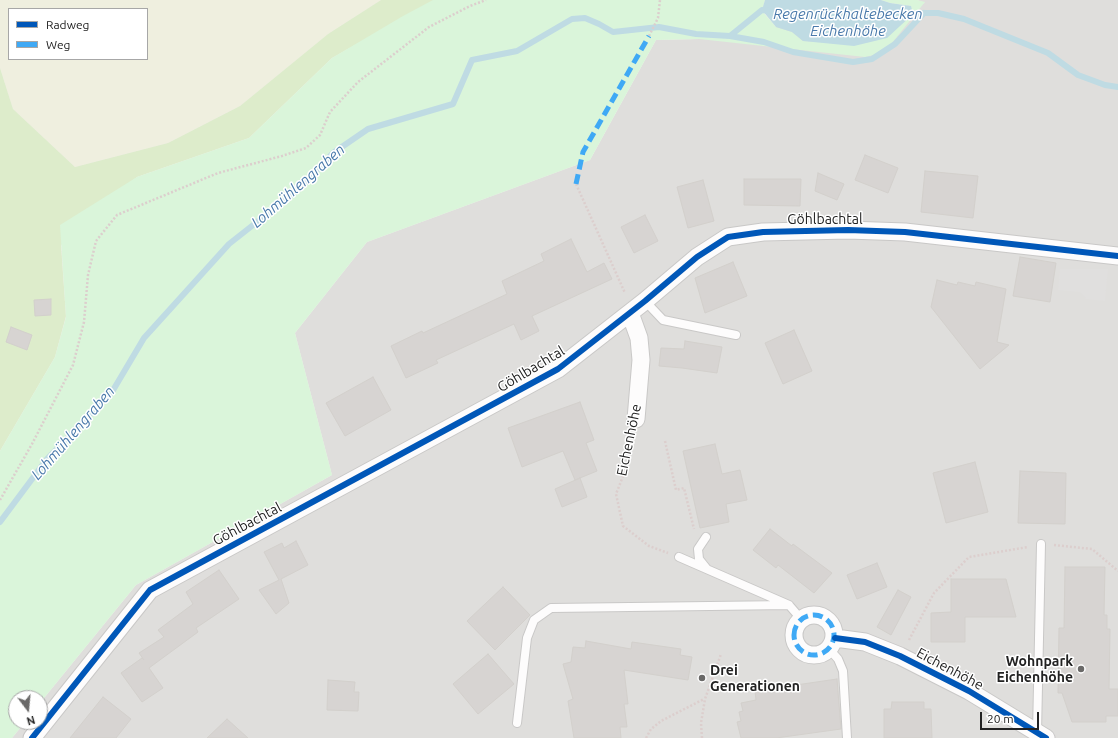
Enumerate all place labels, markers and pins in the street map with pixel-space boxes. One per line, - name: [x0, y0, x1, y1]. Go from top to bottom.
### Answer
- place label: Wohnpark Eichenhöhe: [997, 653, 1073, 686]
- place label: Drei Generationen: [710, 662, 800, 694]
- marker: Wohnpark Eichenhöhe: [1076, 664, 1086, 674]
- marker: Drei Generationen: [697, 673, 707, 683]

